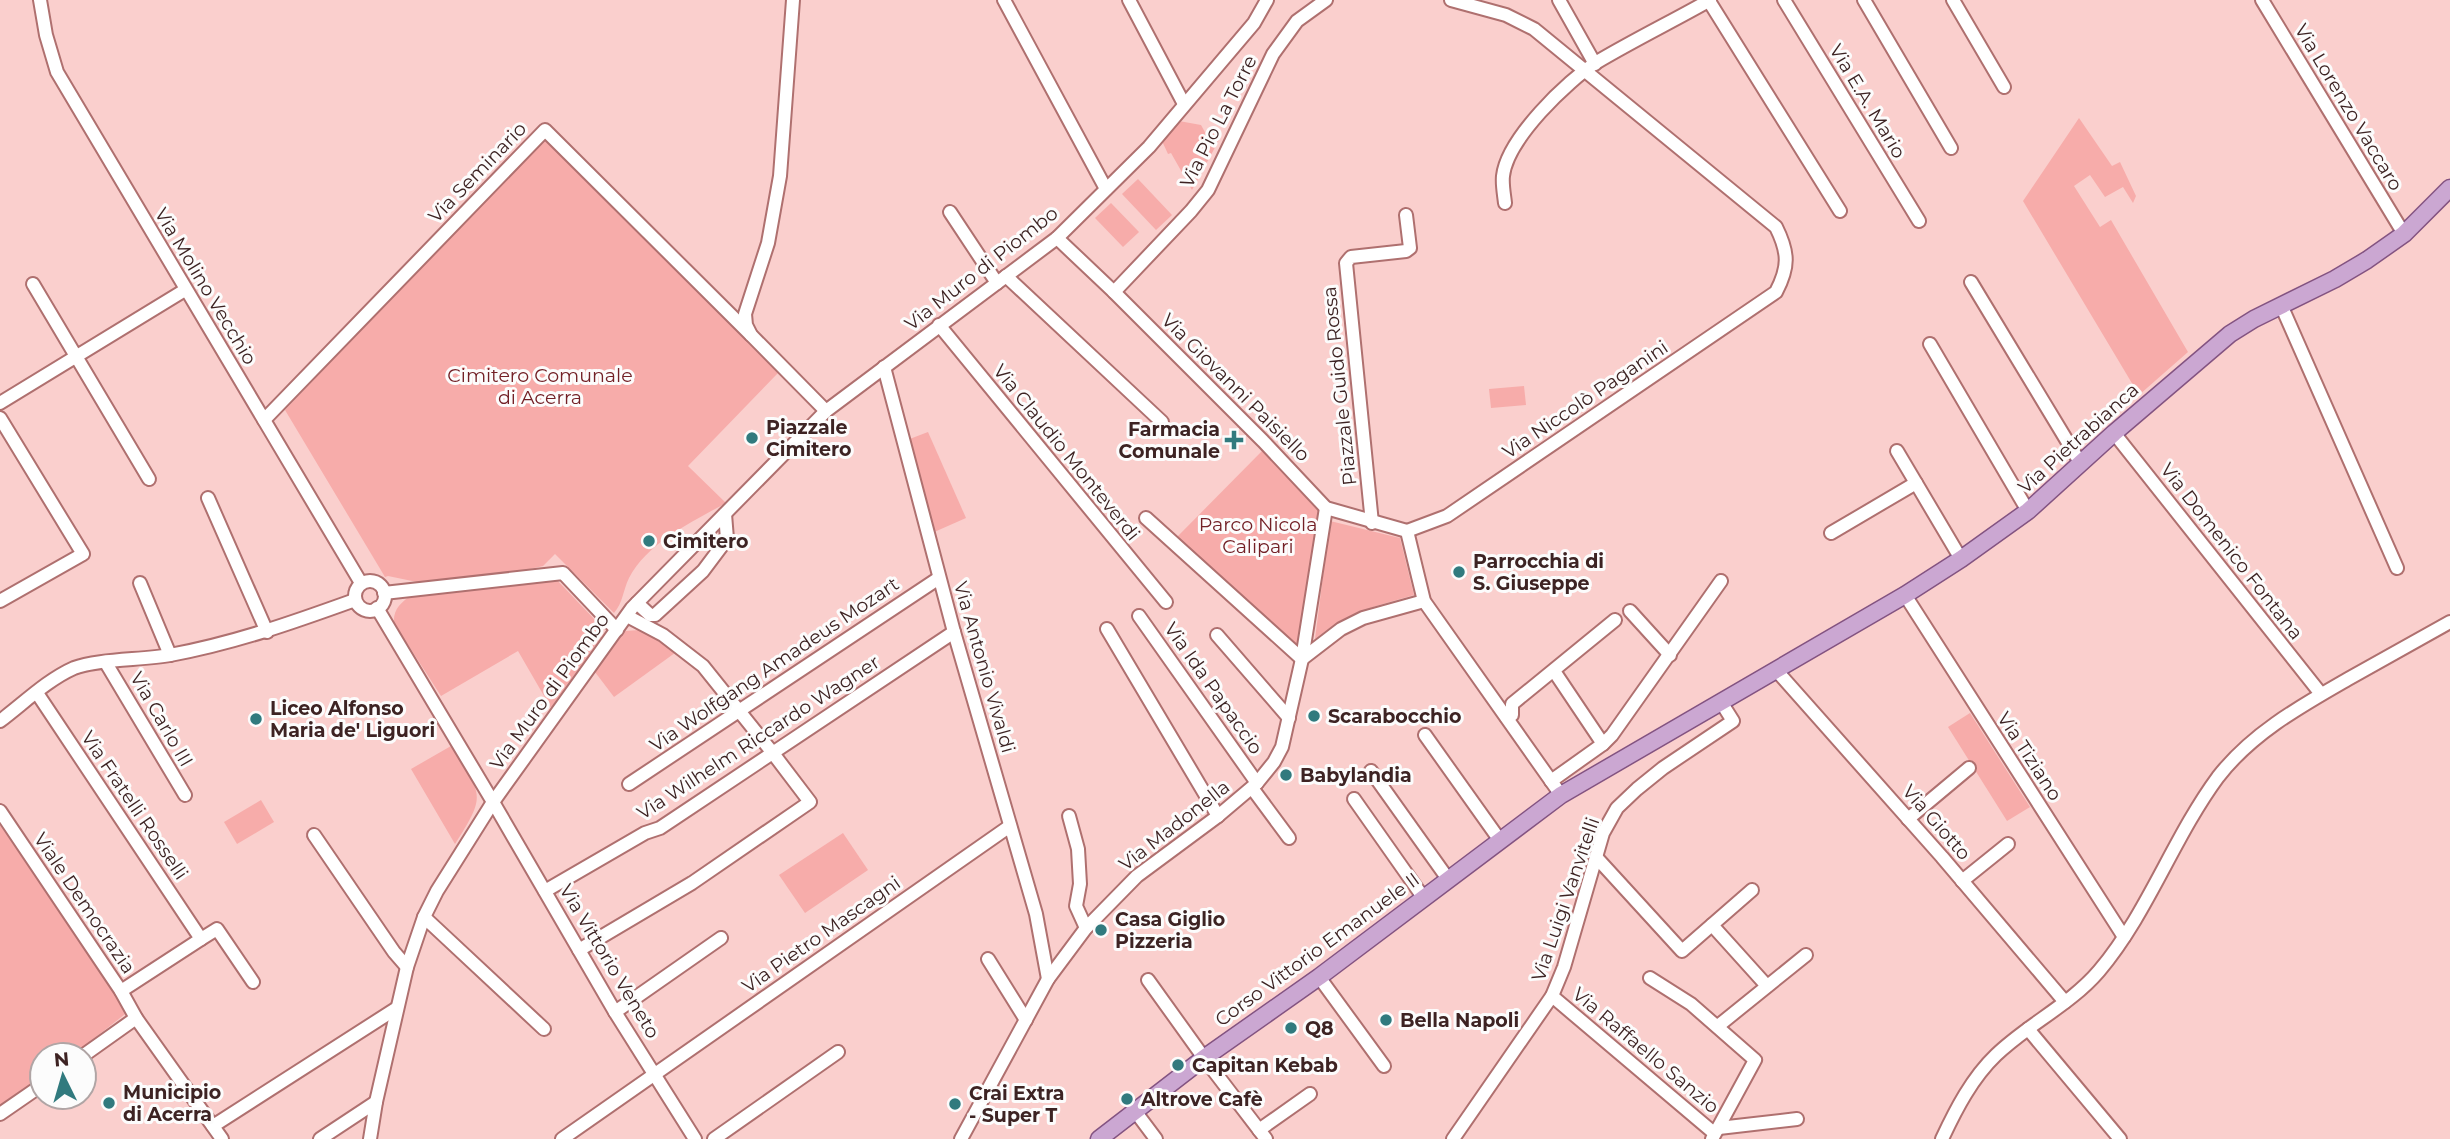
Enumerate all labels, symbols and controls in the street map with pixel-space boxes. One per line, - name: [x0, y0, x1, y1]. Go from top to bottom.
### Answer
- street label: Via Lorenzo Vaccaro: [2290, 20, 2408, 195]
- street label: Via E.A. Mario: [1825, 40, 1911, 163]
- street label: Via Pio La Torre: [1175, 51, 1262, 191]
- street label: Via Seminario: [424, 117, 531, 228]
- street label: Via Muro di Piombo: [900, 201, 1063, 335]
- street label: Via Molino Vecchio: [150, 204, 262, 369]
- street label: Piazzale Guido Rossa: [1318, 285, 1361, 487]
- street label: Via Giovanni Paisiello: [1157, 308, 1315, 466]
- street label: Via Niccolò Paganini: [1498, 336, 1672, 463]
- street label: Via Claudio Monteverdi: [988, 360, 1145, 545]
- park label: Cimitero Comunale di Acerra: [447, 364, 633, 409]
- street label: Via Pietrabianca: [2013, 378, 2143, 499]
- place label: Piazzale Cimitero: [766, 416, 852, 461]
- place label: Farmacia Comunale: [1119, 418, 1220, 463]
- marker: Piazzale Cimitero: [744, 430, 760, 446]
- marker: Farmacia Comunale: [1226, 432, 1242, 448]
- street label: Via Domenico Fontana: [2155, 458, 2308, 644]
- park label: Parco Nicola Calipari: [1199, 513, 1317, 558]
- place label: Cimitero: [663, 530, 749, 553]
- marker: Cimitero: [641, 533, 657, 549]
- place label: Parrocchia di S. Giuseppe: [1473, 550, 1604, 595]
- marker: Parrocchia di S. Giuseppe: [1451, 564, 1467, 580]
- street label: Via Wolfgang Amadeus Mozart: [645, 572, 903, 757]
- street label: Via Antonio Vivaldi: [949, 579, 1020, 755]
- street label: Via Muro di Piombo: [485, 608, 614, 774]
- street label: Via Ida Papaccio: [1160, 618, 1268, 759]
- street label: Via Wilhelm Riccardo Wagner: [633, 650, 884, 825]
- street label: Via Carlo III: [125, 668, 198, 771]
- place label: Liceo Alfonso Maria de' Liguori: [270, 697, 435, 742]
- place label: Scarabocchio: [1328, 705, 1461, 728]
- marker: Scarabocchio: [1306, 708, 1322, 724]
- street label: Via Tiziano: [1992, 708, 2067, 805]
- marker: Liceo Alfonso Maria de' Liguori: [248, 711, 264, 727]
- street label: Via Fratelli Rosselli: [76, 727, 193, 884]
- place label: Babylandia: [1300, 764, 1412, 787]
- marker: Babylandia: [1278, 767, 1294, 783]
- street label: Via Madonella: [1114, 775, 1234, 876]
- street label: Via Giotto: [1898, 780, 1976, 865]
- street label: Via Luigi Vanvitelli: [1527, 814, 1604, 984]
- street label: Viale Democrazia: [29, 829, 140, 978]
- street label: Corso Vittorio Emanuele II: [1211, 868, 1424, 1031]
- street label: Via Pietro Mascagni: [738, 871, 905, 998]
- street label: Via Vittorio Veneto: [554, 880, 665, 1043]
- place label: Casa Giglio Pizzeria: [1115, 908, 1225, 953]
- marker: Casa Giglio Pizzeria: [1093, 922, 1109, 938]
- street label: Via Raffaello Sanzio: [1568, 982, 1724, 1118]
- place label: Bella Napoli: [1400, 1009, 1519, 1032]
- marker: Bella Napoli: [1378, 1012, 1394, 1028]
- place label: Q8: [1305, 1017, 1334, 1040]
- marker: Q8: [1283, 1020, 1299, 1036]
- north arrow: [28, 1041, 98, 1111]
- text: N: [53, 1047, 70, 1072]
- place label: Capitan Kebab: [1192, 1054, 1338, 1077]
- marker: Capitan Kebab: [1170, 1057, 1186, 1073]
- place label: Municipio di Acerra: [123, 1081, 221, 1126]
- place label: Crai Extra - Super T: [969, 1082, 1064, 1127]
- place label: Altrove Cafè: [1140, 1088, 1263, 1111]
- marker: Altrove Cafè: [1119, 1091, 1135, 1107]
- marker: Municipio di Acerra: [101, 1095, 117, 1111]
- marker: Crai Extra - Super T: [947, 1096, 963, 1112]

